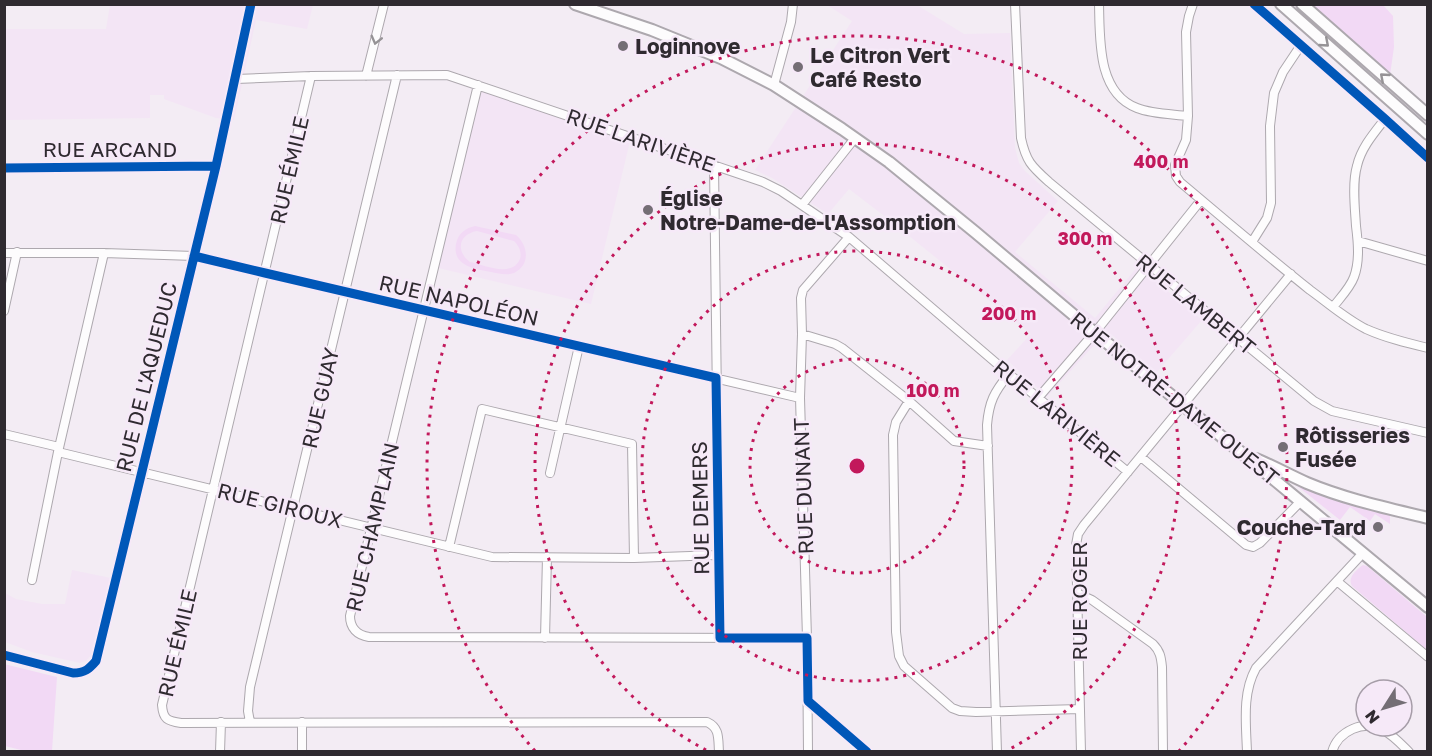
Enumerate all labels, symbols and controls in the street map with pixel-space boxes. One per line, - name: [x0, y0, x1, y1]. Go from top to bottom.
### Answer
- place label: Loginnove: [635, 33, 740, 59]
- one-way arrow: [370, 35, 383, 45]
- one-way arrow: [1318, 36, 1329, 47]
- marker: Loginnove: [616, 39, 630, 53]
- place label: Le Citron Vert Café Resto: [810, 42, 950, 92]
- marker: Le Citron Vert Café Resto: [791, 60, 805, 74]
- one-way arrow: [1380, 73, 1391, 84]
- street label: RUE LARIVIÈRE: [563, 102, 719, 178]
- street label: RUE ÉMILE: [264, 114, 314, 226]
- street label: RUE ARCAND: [43, 136, 177, 162]
- text: 400 m: [1134, 150, 1188, 172]
- place label: Église Notre-Dame-de-l'Assomption: [660, 185, 956, 235]
- marker: Église Notre-Dame-de-l'Assomption: [641, 203, 655, 217]
- text: 300 m: [1058, 227, 1112, 249]
- street label: RUE LAMBERT: [1131, 248, 1261, 360]
- street label: RUE NAPOLÉON: [377, 269, 541, 331]
- street label: RUE DE L'AQUEDUC: [110, 279, 182, 475]
- text: 200 m: [982, 302, 1036, 324]
- street label: RUE NOTRE-DAME OUEST: [1065, 306, 1285, 490]
- street label: RUE GUAY: [296, 345, 344, 451]
- street label: RUE LARIVIÈRE: [988, 354, 1126, 472]
- text: 100 m: [907, 379, 959, 401]
- street label: RUE DUNANT: [788, 417, 818, 555]
- place label: Rôtisseries Fusée: [1295, 422, 1410, 472]
- street label: RUE CHAMPLAIN: [340, 440, 404, 614]
- marker: Rôtisseries Fusée: [1276, 440, 1290, 454]
- street label: RUE DEMERS: [686, 441, 714, 575]
- centre of rings: [847, 456, 867, 476]
- street label: RUE GIROUX: [215, 477, 345, 533]
- place label: Couche-Tard: [1236, 514, 1366, 540]
- marker: Couche-Tard: [1371, 520, 1385, 534]
- street label: RUE ROGER: [1066, 541, 1092, 661]
- street label: RUE ÉMILE: [152, 587, 202, 699]
- north arrow: [1354, 678, 1414, 738]
- text: N: [1360, 706, 1384, 728]

